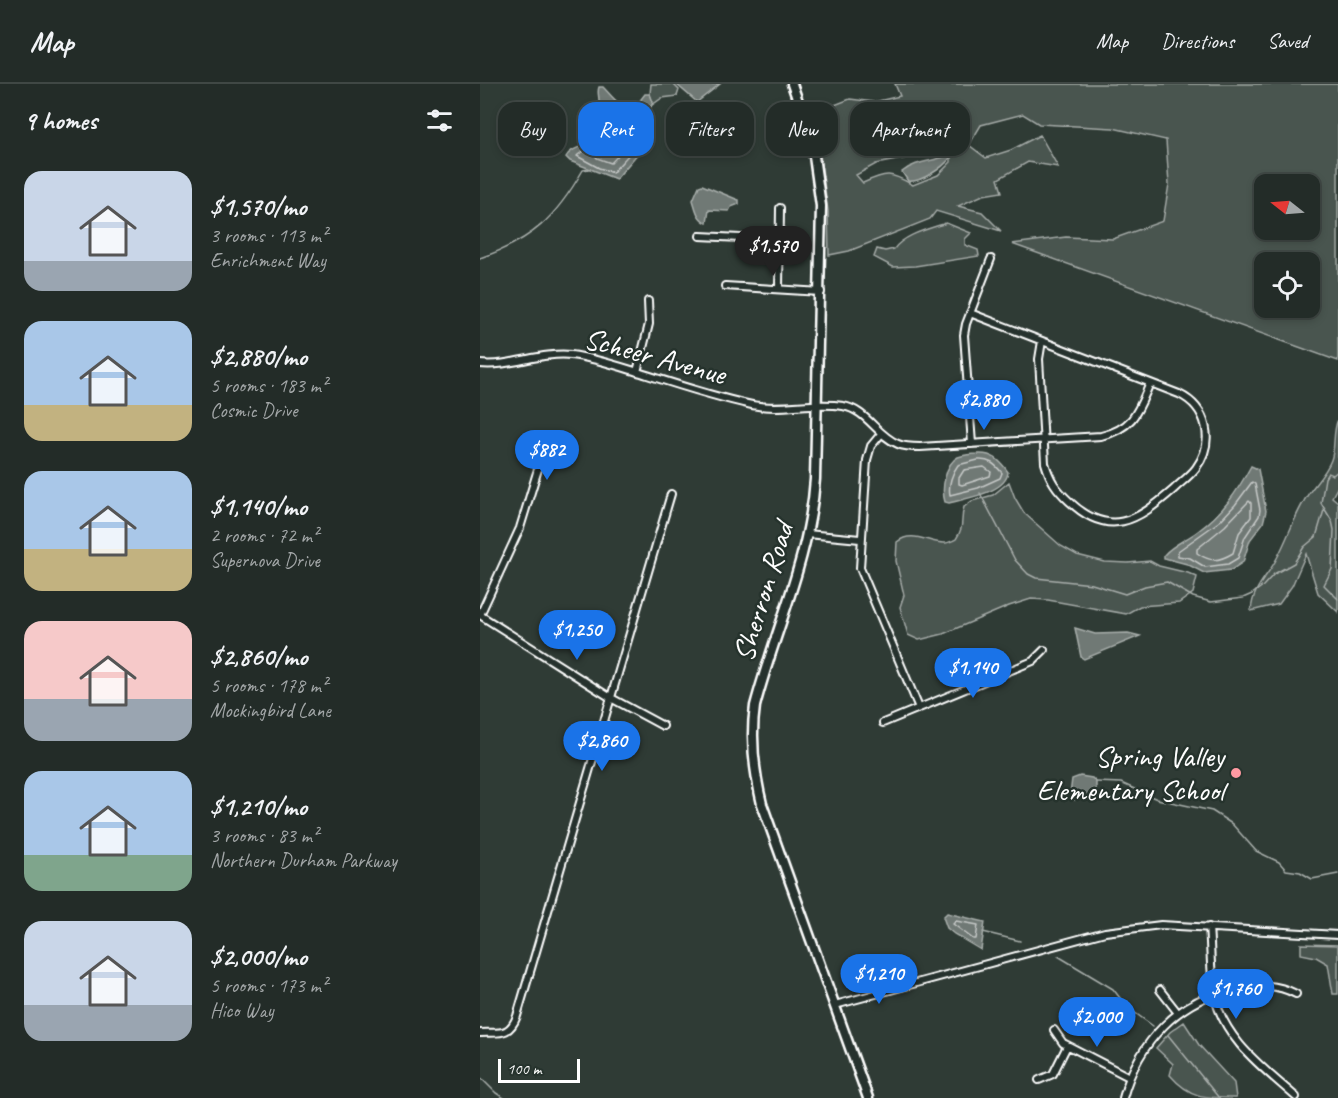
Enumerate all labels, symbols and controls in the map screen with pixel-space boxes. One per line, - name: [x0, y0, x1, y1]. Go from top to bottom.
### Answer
- text: Map: [30, 24, 73, 59]
- text: Map: [1096, 28, 1128, 54]
- text: Directions: [1161, 28, 1234, 54]
- text: Saved: [1267, 28, 1308, 54]
- chip: Buy: [498, 102, 566, 156]
- chip: Rent: [578, 102, 654, 156]
- chip: Filters: [666, 102, 754, 156]
- chip: New: [766, 102, 838, 156]
- chip: Apartment: [850, 102, 970, 156]
- text: 9 homes: [24, 104, 97, 137]
- icon: filters: [423, 104, 456, 137]
- north arrow: [1254, 174, 1320, 240]
- map controls: [1254, 174, 1320, 318]
- text: $1,570/mo: [210, 190, 306, 223]
- icon: home: [72, 195, 144, 267]
- text: 3 rooms · 113 m²: [210, 223, 327, 248]
- pin: $1,570: [724, 226, 822, 277]
- text: $1,570: [749, 233, 797, 258]
- text: Enrichment Way: [210, 248, 326, 273]
- button: locate: [1254, 252, 1320, 318]
- street label: Scheer Avenue: [580, 319, 732, 394]
- text: $2,880/mo: [210, 340, 307, 373]
- icon: home: [72, 345, 144, 417]
- text: 5 rooms · 183 m²: [210, 373, 327, 398]
- pin: $2,880: [935, 380, 1033, 431]
- text: $2,880: [960, 387, 1008, 412]
- text: Cosmic Drive: [210, 398, 297, 423]
- pin: $882: [511, 430, 583, 481]
- text: $882: [529, 437, 565, 462]
- text: $1,140/mo: [210, 490, 307, 523]
- icon: home: [72, 495, 144, 567]
- street label: Sherron Road: [724, 514, 803, 666]
- text: 2 rooms · 72 m²: [210, 523, 318, 548]
- text: Supernova Drive: [210, 548, 320, 573]
- pin: $1,250: [528, 610, 626, 661]
- text: $1,250: [553, 617, 601, 642]
- text: $2,860/mo: [210, 640, 308, 673]
- icon: home: [72, 645, 144, 717]
- pin: $1,140: [924, 648, 1022, 699]
- text: $1,140: [949, 655, 997, 680]
- text: 5 rooms · 178 m²: [210, 673, 327, 698]
- text: Mockingbird Lane: [210, 698, 331, 723]
- pin: $2,860: [553, 721, 651, 772]
- text: $2,860: [577, 728, 627, 753]
- place label: Spring Valley Elementary School: [1037, 737, 1229, 809]
- marker: Spring Valley Elementary School: [1229, 766, 1243, 780]
- text: $1,210/mo: [210, 790, 307, 823]
- icon: home: [72, 795, 144, 867]
- text: 3 rooms · 83 m²: [210, 823, 318, 848]
- text: Northern Durham Parkway: [210, 848, 397, 873]
- text: $2,000/mo: [210, 940, 307, 973]
- icon: home: [72, 945, 144, 1017]
- pin: $1,210: [830, 954, 928, 1005]
- text: $1,210: [855, 961, 903, 986]
- pin: $1,760: [1187, 969, 1285, 1020]
- text: 5 rooms · 173 m²: [210, 973, 327, 998]
- text: $1,760: [1211, 976, 1261, 1001]
- pin: $2,000: [1048, 997, 1146, 1048]
- text: Hico Way: [210, 998, 274, 1023]
- text: $2,000: [1073, 1004, 1121, 1029]
- scale bar: [498, 1056, 580, 1084]
- text: 100 m: [507, 1059, 541, 1079]

